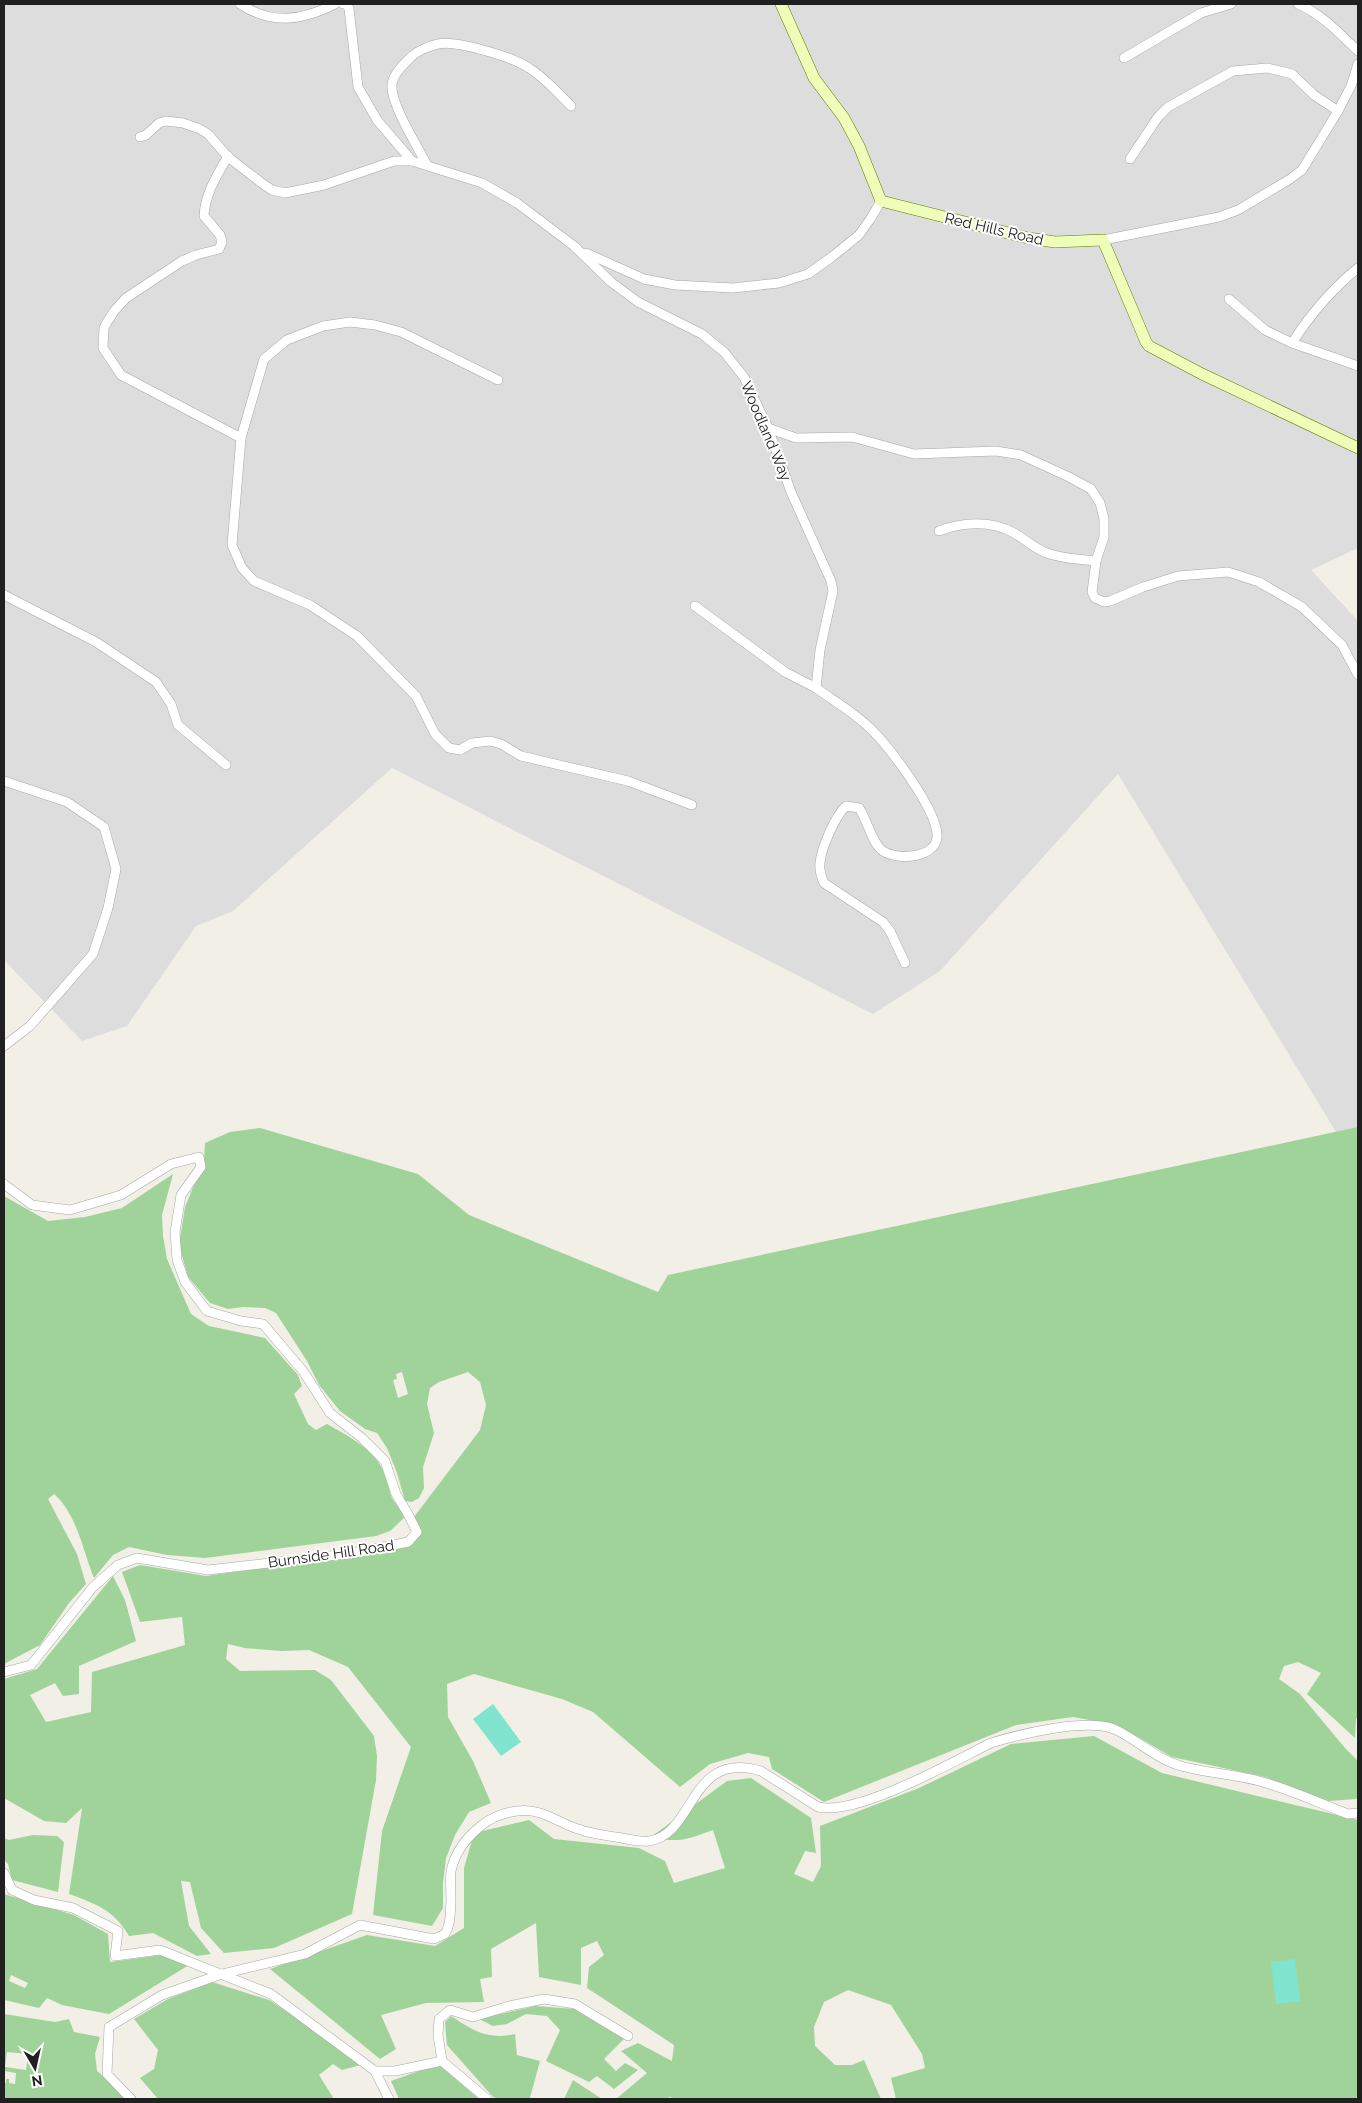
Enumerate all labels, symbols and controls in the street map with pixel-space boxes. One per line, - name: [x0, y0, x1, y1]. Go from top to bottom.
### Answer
- street label: Red Hills Road: [943, 209, 1045, 249]
- street label: Woodland Way: [737, 378, 795, 484]
- street label: Burnside Hill Road: [267, 1536, 395, 1572]
- north arrow: [10, 2043, 60, 2093]
- text: N: [31, 2072, 44, 2090]

